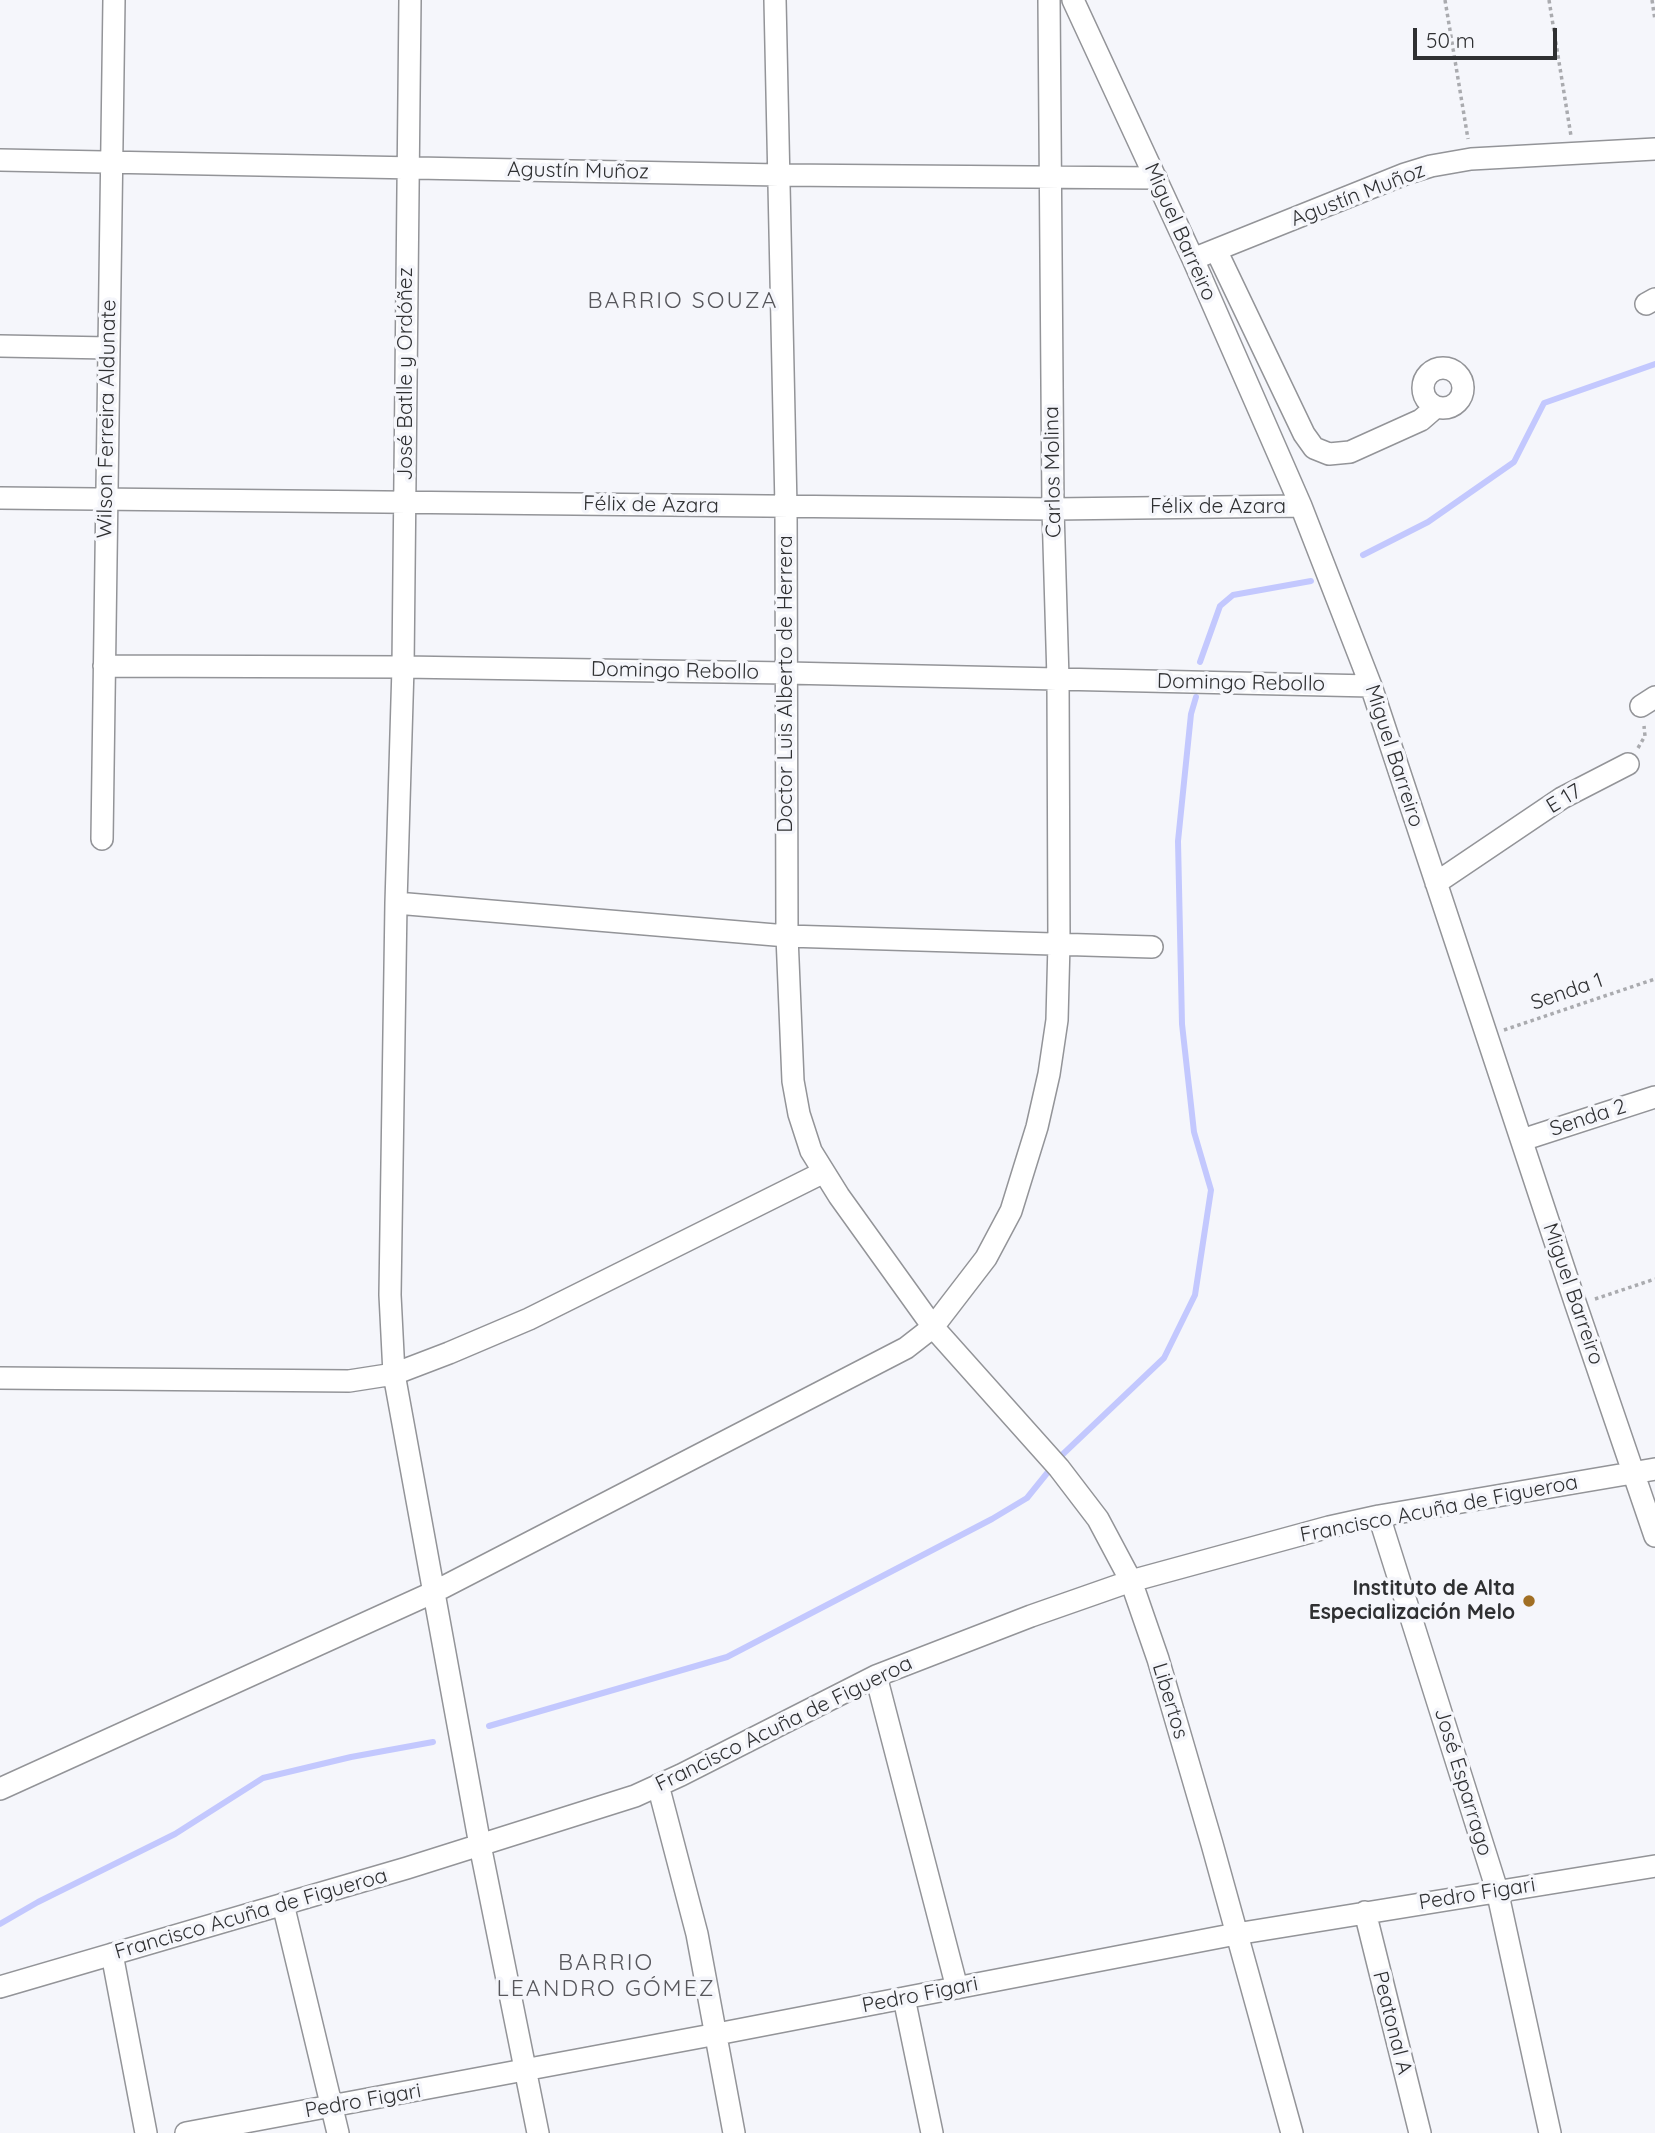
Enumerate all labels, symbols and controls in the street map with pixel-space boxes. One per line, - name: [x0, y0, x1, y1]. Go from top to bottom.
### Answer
- scale bar: [1417, 14, 1560, 58]
- text: 50 m: [1426, 27, 1475, 53]
- street label: Agustín Muñoz: [507, 157, 649, 185]
- street label: Agustín Muñoz: [1287, 158, 1429, 232]
- street label: Miguel Barreiro: [1138, 159, 1222, 305]
- street label: José Batlle y Ordóñez: [393, 267, 419, 481]
- district label: BARRIO SOUZA: [589, 287, 777, 315]
- street label: Wilson Ferreira Aldunate: [92, 299, 122, 539]
- street label: Carlos Molina: [1039, 406, 1067, 538]
- street label: Félix de Azara: [583, 491, 719, 519]
- street label: Félix de Azara: [1150, 494, 1286, 520]
- street label: Doctor Luis Alberto de Herrera: [773, 535, 799, 833]
- street label: Domingo Rebollo: [591, 657, 759, 685]
- street label: Domingo Rebollo: [1157, 669, 1325, 697]
- street label: Miguel Barreiro: [1359, 682, 1429, 830]
- street label: E 17: [1542, 779, 1586, 819]
- street label: Senda 1: [1528, 968, 1606, 1016]
- street label: Senda 2: [1547, 1094, 1629, 1142]
- street label: Miguel Barreiro: [1537, 1220, 1609, 1368]
- street label: Francisco Acuña de Figueroa: [1298, 1470, 1580, 1548]
- place label: Instituto de Alta Especialización Melo: [1309, 1576, 1515, 1626]
- marker: Instituto de Alta Especialización Melo: [1521, 1593, 1537, 1609]
- street label: Francisco Acuña de Figueroa: [652, 1651, 916, 1797]
- street label: Libertos: [1147, 1660, 1193, 1742]
- street label: José Esparrago: [1429, 1705, 1497, 1859]
- street label: Francisco Acuña de Figueroa: [112, 1863, 390, 1965]
- street label: Pedro Figari: [1417, 1872, 1537, 1916]
- district label: BARRIO LEANDRO GÓMEZ: [498, 1949, 714, 2003]
- street label: Peatonal A: [1367, 1969, 1417, 2077]
- street label: Pedro Figari: [860, 1971, 980, 2019]
- street label: Pedro Figari: [303, 2078, 423, 2124]

